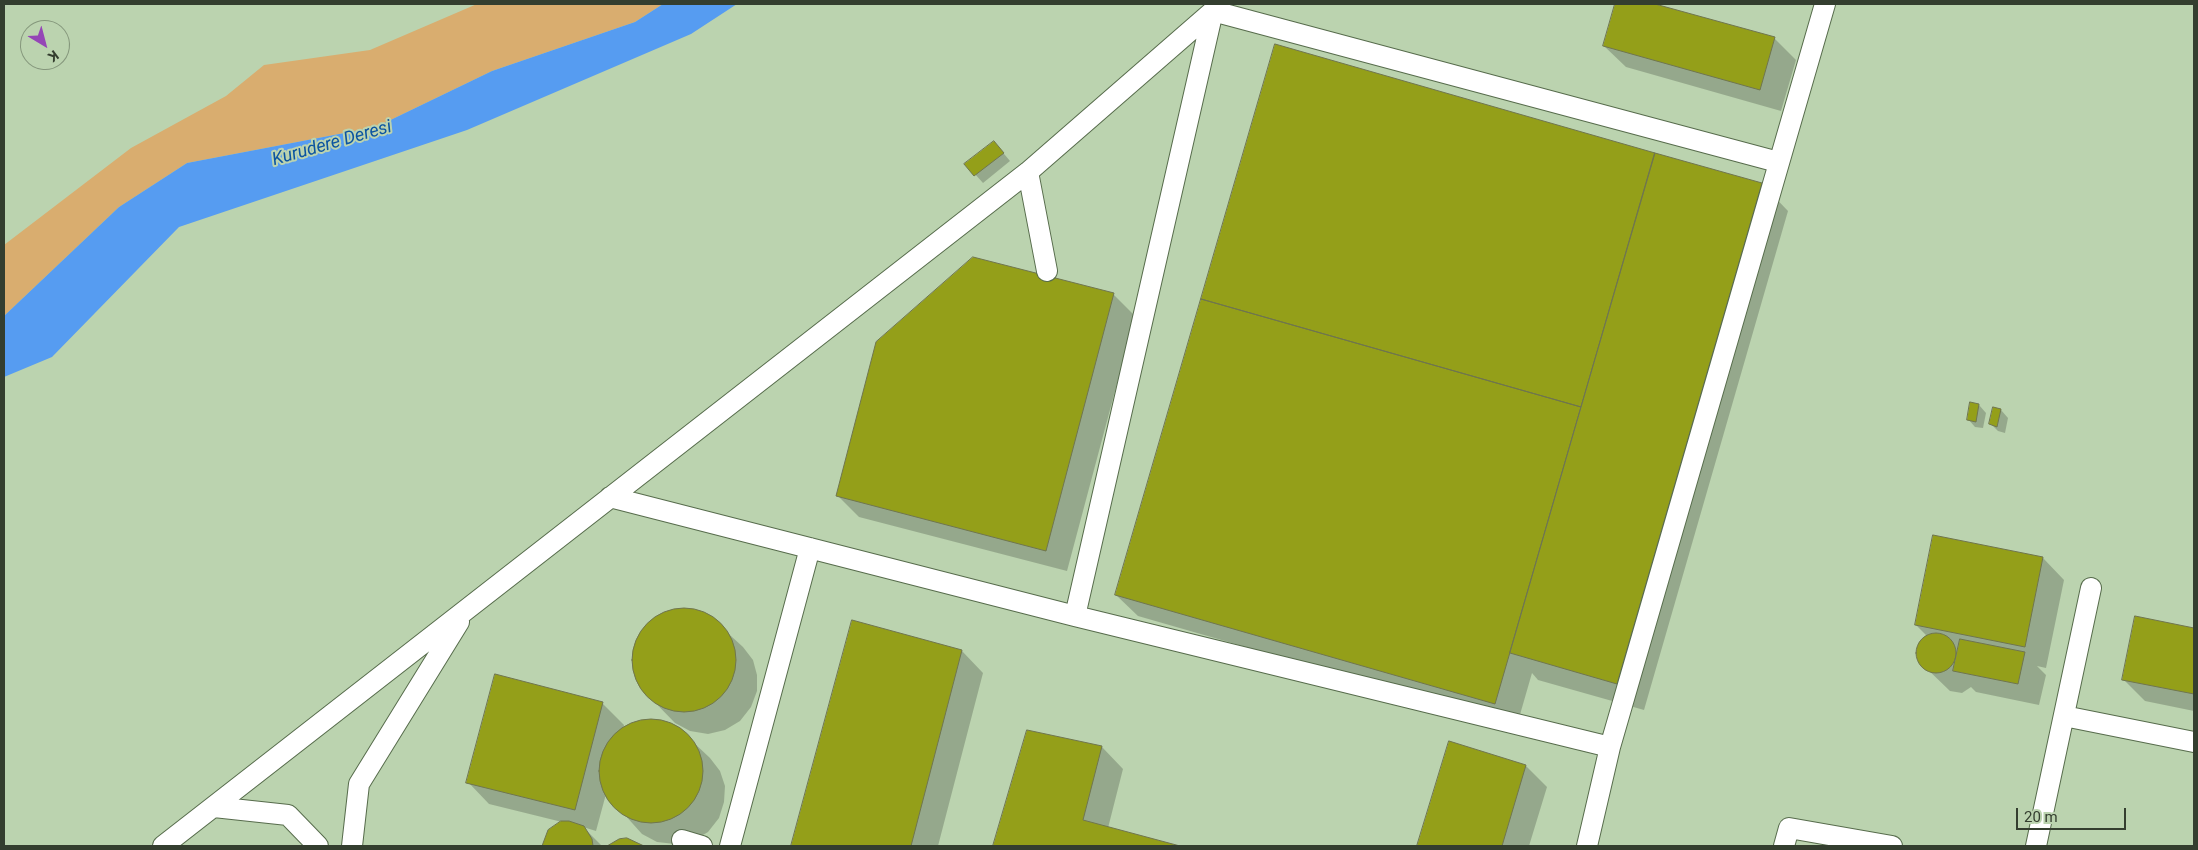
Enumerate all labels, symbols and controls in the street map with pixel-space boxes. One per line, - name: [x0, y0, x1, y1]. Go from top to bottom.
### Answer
- north arrow: [20, 20, 70, 70]
- text: K: [45, 47, 62, 65]
- water label: Kurudere Deresi: [270, 117, 394, 171]
- scale bar: [2018, 798, 2128, 830]
- text: 20 m: [2024, 808, 2058, 826]

